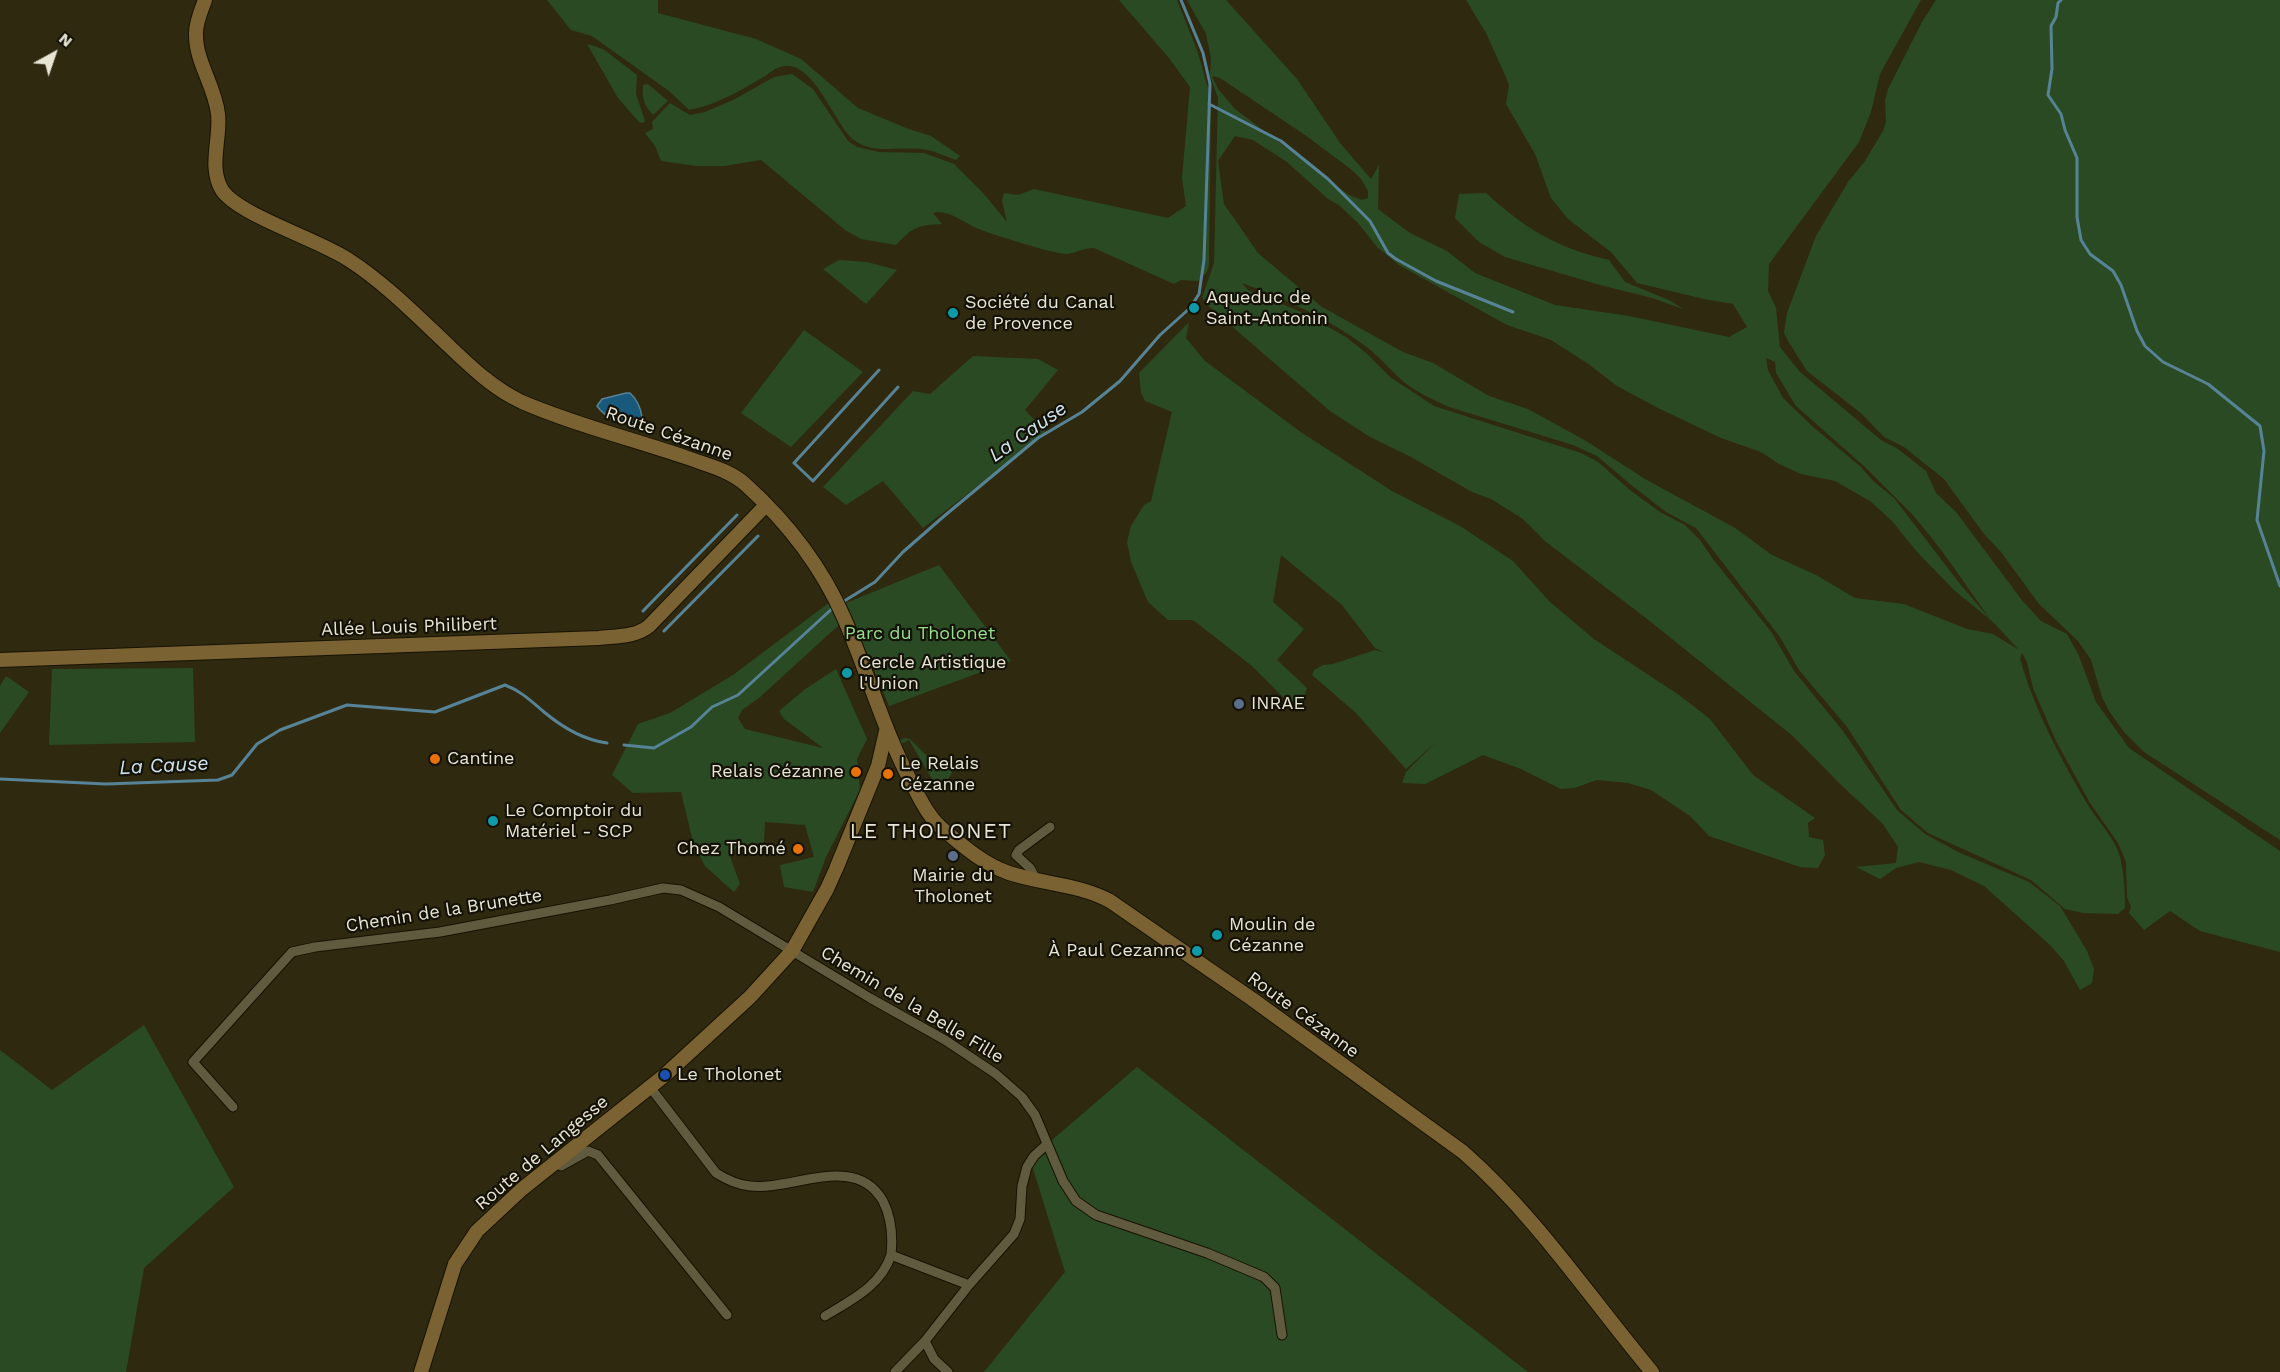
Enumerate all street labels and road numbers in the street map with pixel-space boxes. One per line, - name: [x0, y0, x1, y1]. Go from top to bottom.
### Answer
- street label: Route Cézanne: [603, 402, 735, 466]
- street label: Allée Louis Philibert: [321, 613, 497, 641]
- street label: Chemin de la Brunette: [344, 885, 544, 937]
- street label: Chemin de la Belle Fille: [817, 942, 1007, 1068]
- street label: Route Cézanne: [1243, 967, 1363, 1063]
- street label: Route de Langesse: [471, 1091, 613, 1215]

